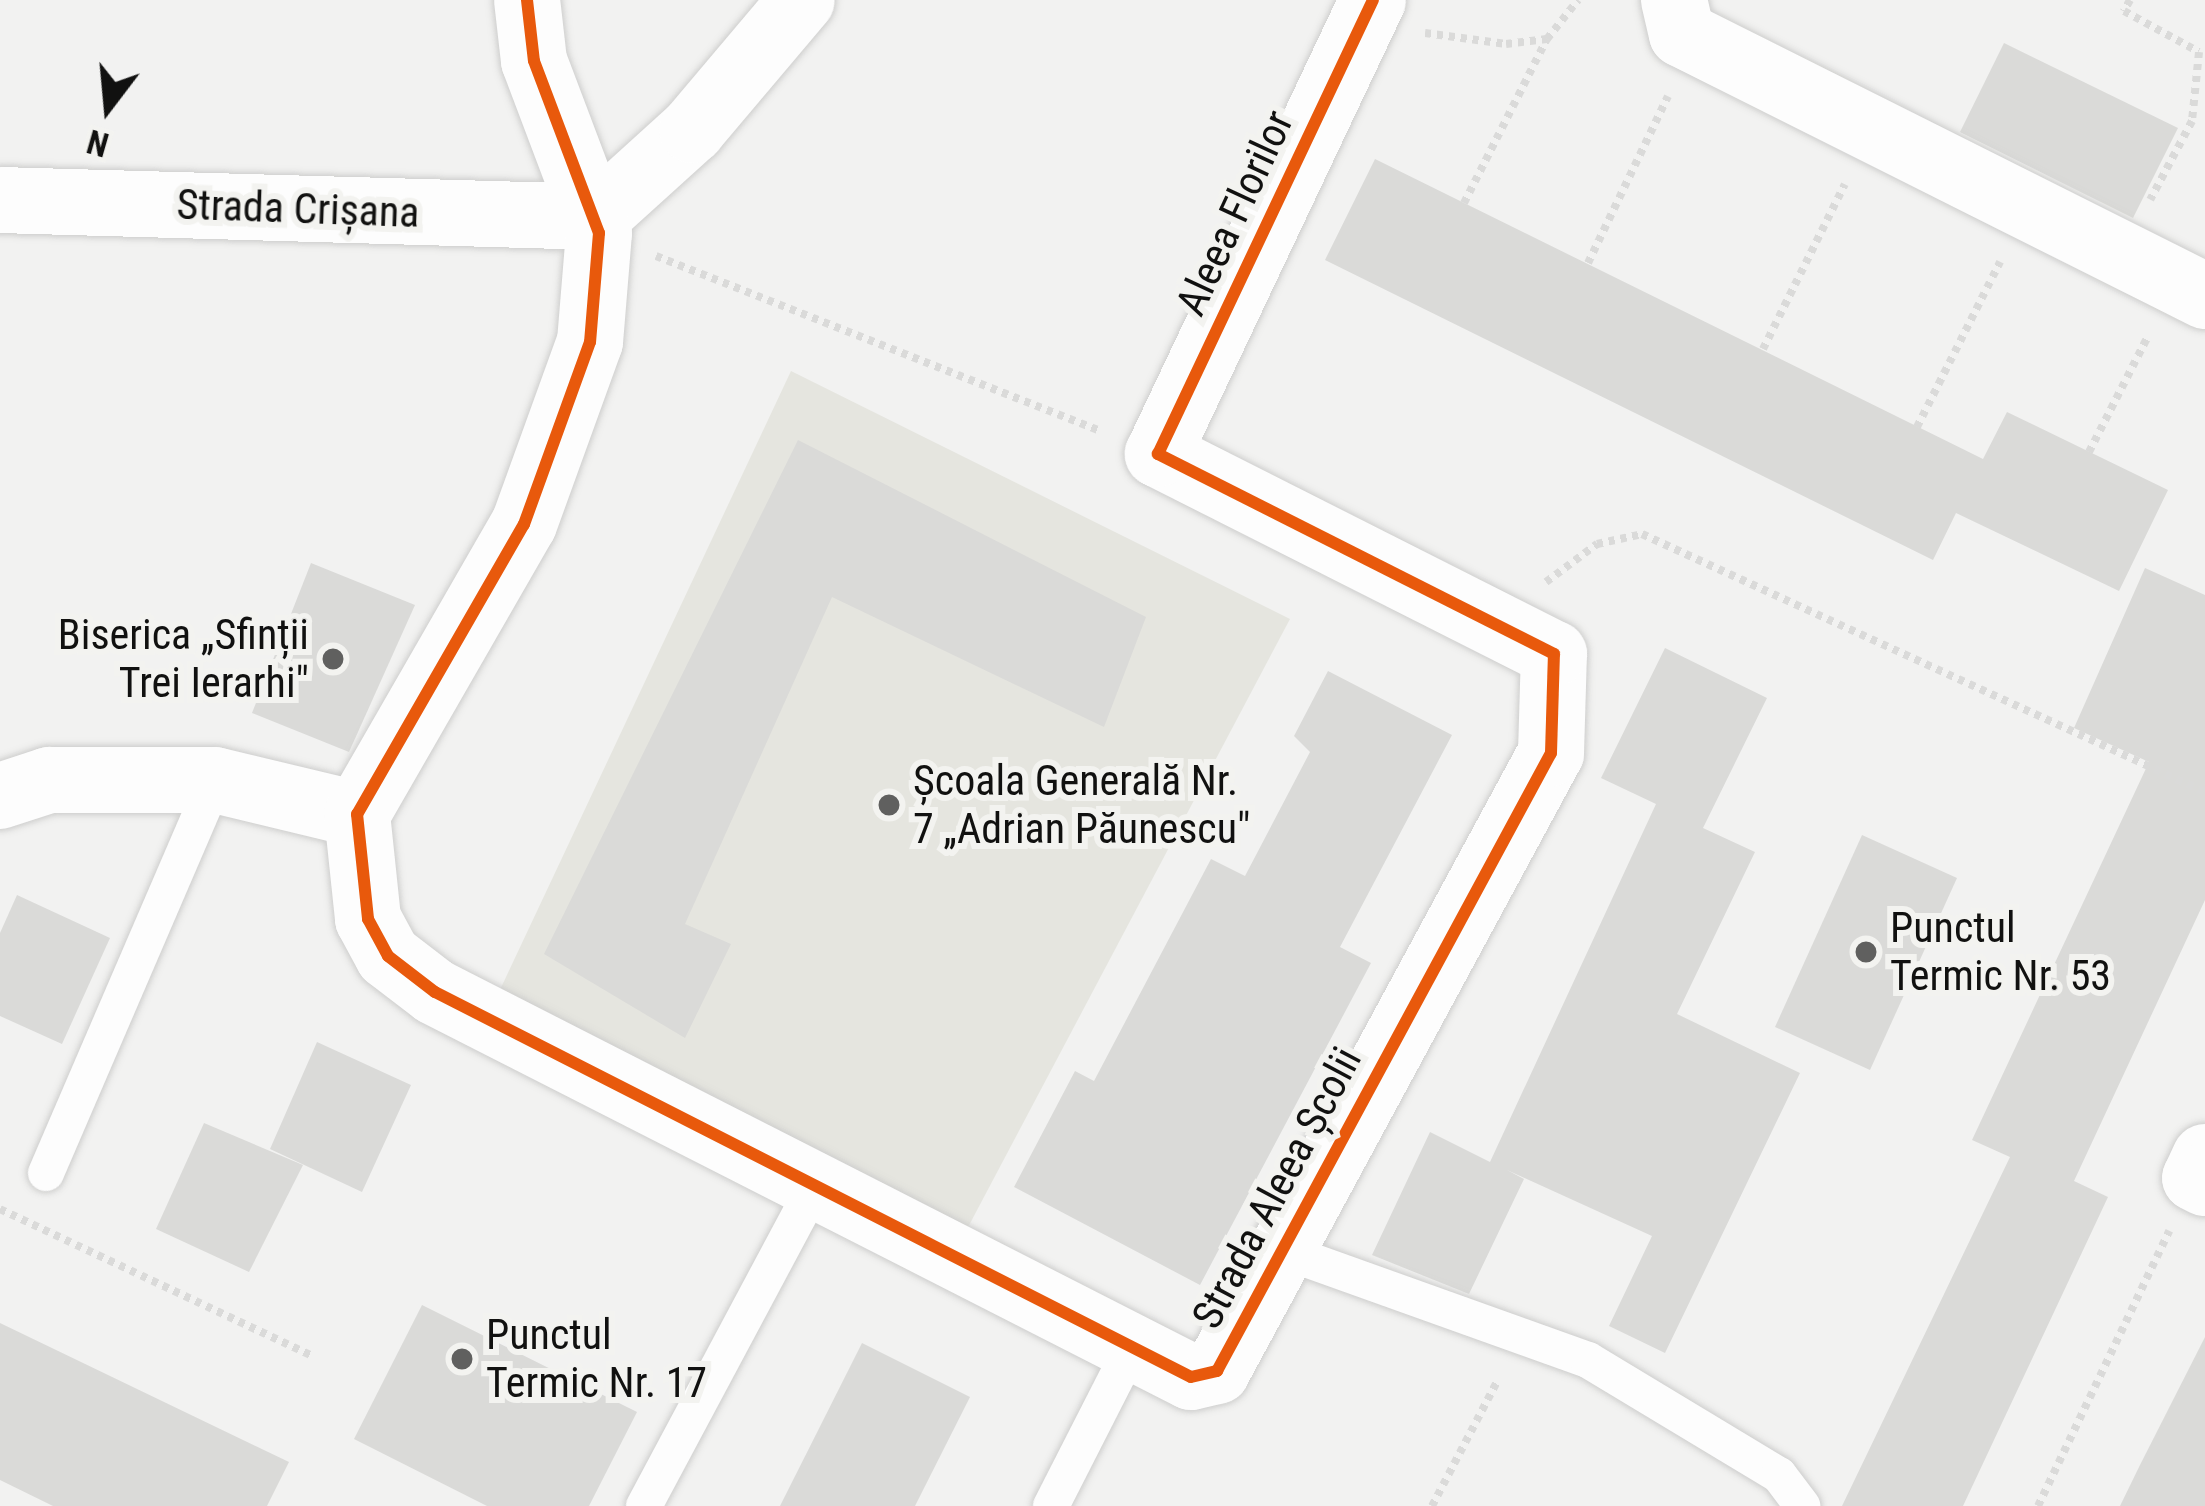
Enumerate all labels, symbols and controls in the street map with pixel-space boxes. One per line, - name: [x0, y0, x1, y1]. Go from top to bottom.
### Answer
- north arrow: [48, 48, 168, 168]
- street label: Aleea Florilor: [1166, 103, 1304, 323]
- text: N: [83, 122, 113, 165]
- street label: Strada Crișana: [176, 180, 420, 238]
- place label: Biserica „Sfinții Trei Ierarhi": [58, 610, 309, 708]
- marker: Biserica „Sfinții Trei Ierarhi": [320, 646, 346, 672]
- place label: Școala Generală Nr. 7 „Adrian Păunescu": [913, 756, 1250, 854]
- marker: Școala Generală Nr. 7 „Adrian Păunescu": [876, 792, 902, 818]
- place label: Punctul Termic Nr. 53: [1890, 903, 2111, 1002]
- marker: Punctul Termic Nr. 53: [1853, 939, 1879, 965]
- street label: Strada Aleea Școlii: [1182, 1039, 1372, 1337]
- place label: Punctul Termic Nr. 17: [486, 1310, 707, 1408]
- marker: Punctul Termic Nr. 17: [449, 1346, 475, 1372]

